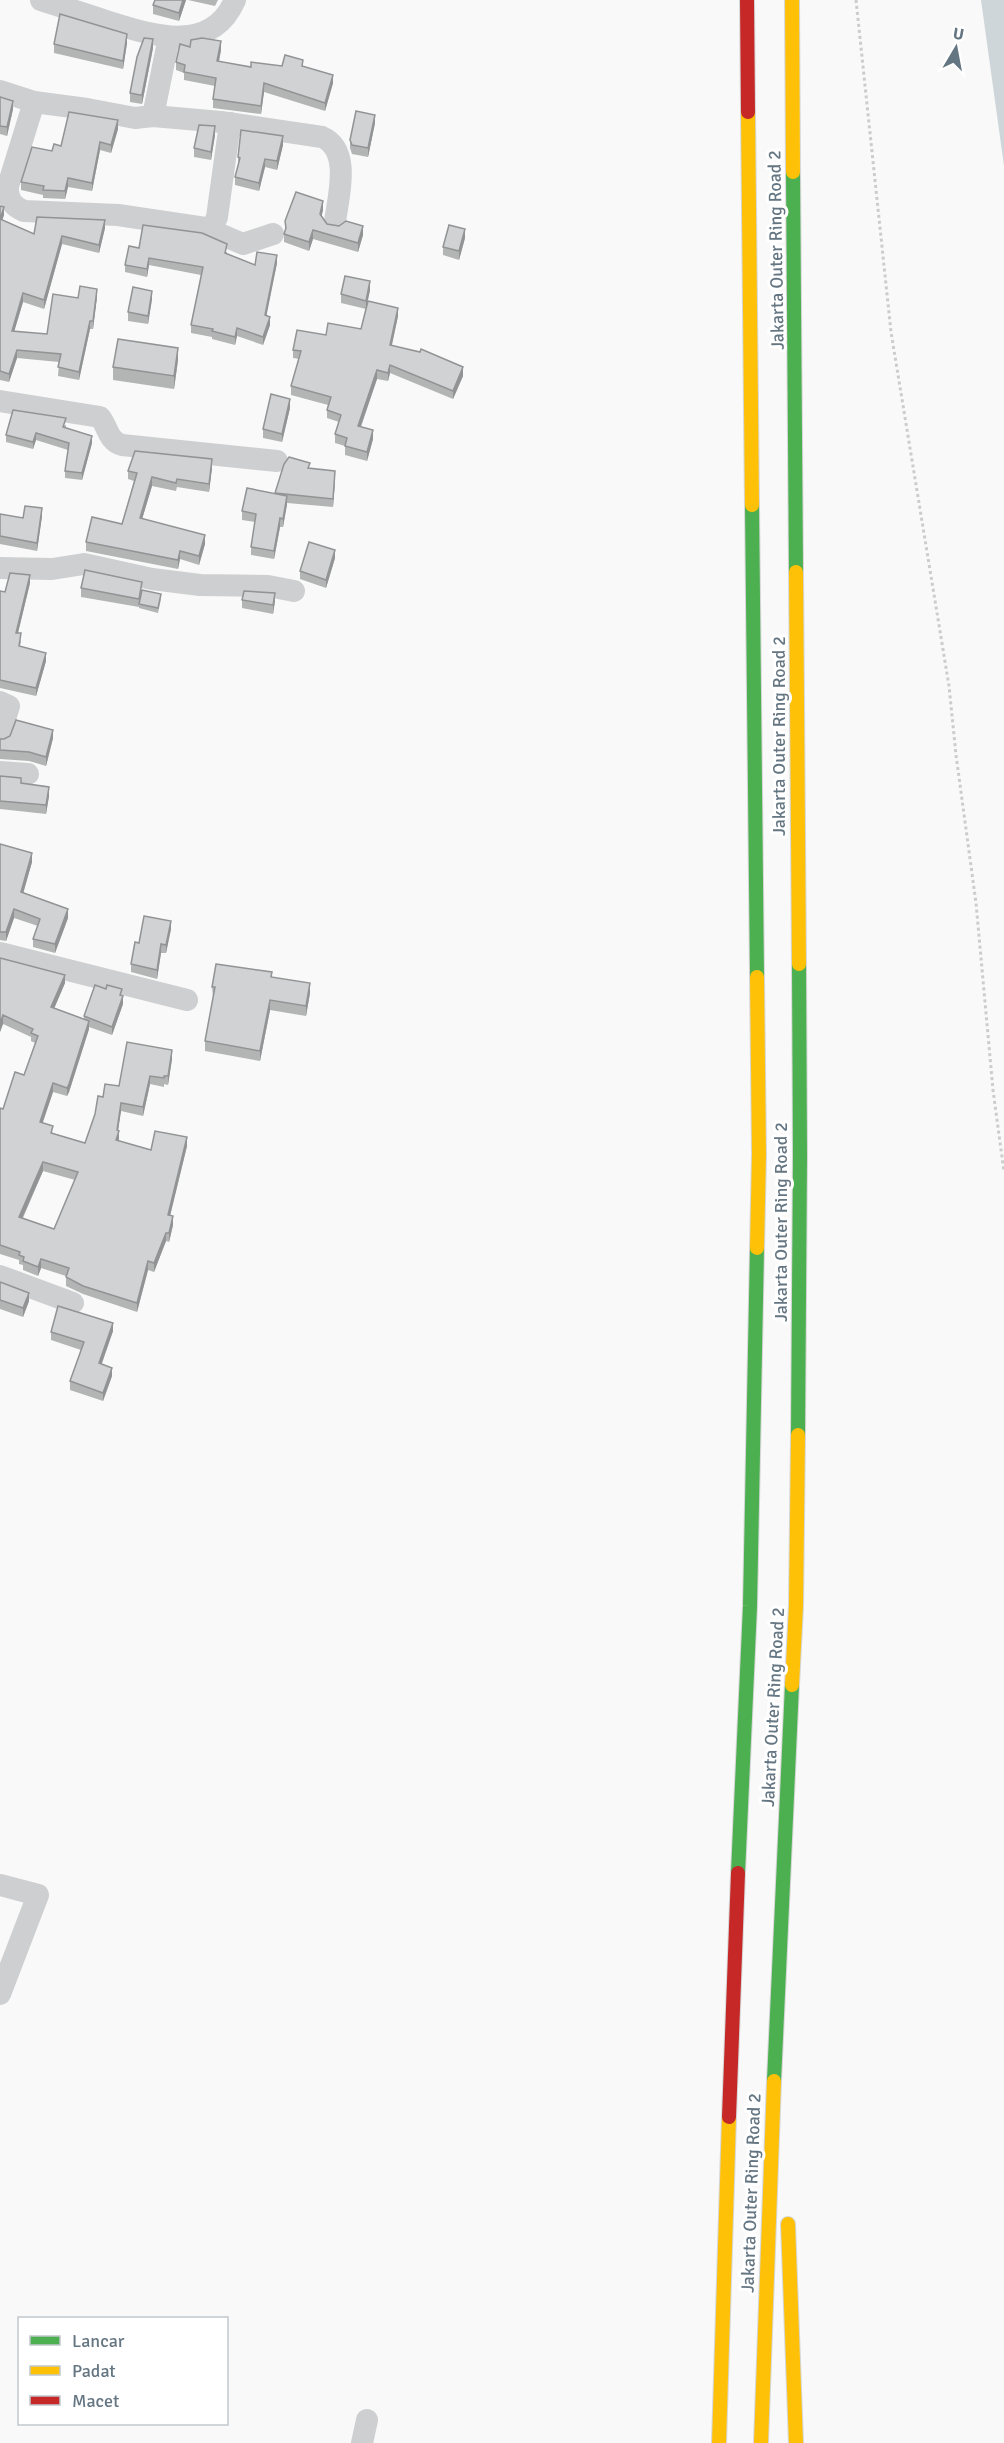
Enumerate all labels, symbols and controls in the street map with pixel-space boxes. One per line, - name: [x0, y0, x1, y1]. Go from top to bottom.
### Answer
- north arrow: [926, 18, 986, 78]
- text: U: [951, 23, 965, 45]
- street label: Jakarta Outer Ring Road 2: [763, 150, 789, 350]
- street label: Jakarta Outer Ring Road 2: [768, 636, 790, 836]
- street label: Jakarta Outer Ring Road 2: [770, 1122, 792, 1322]
- street label: Jakarta Outer Ring Road 2: [757, 1607, 789, 1807]
- street label: Jakarta Outer Ring Road 2: [737, 2093, 765, 2293]
- legend: [18, 2317, 228, 2425]
- text: Lancar: [72, 2330, 125, 2352]
- text: Padat: [72, 2360, 116, 2382]
- text: Macet: [72, 2390, 119, 2412]

